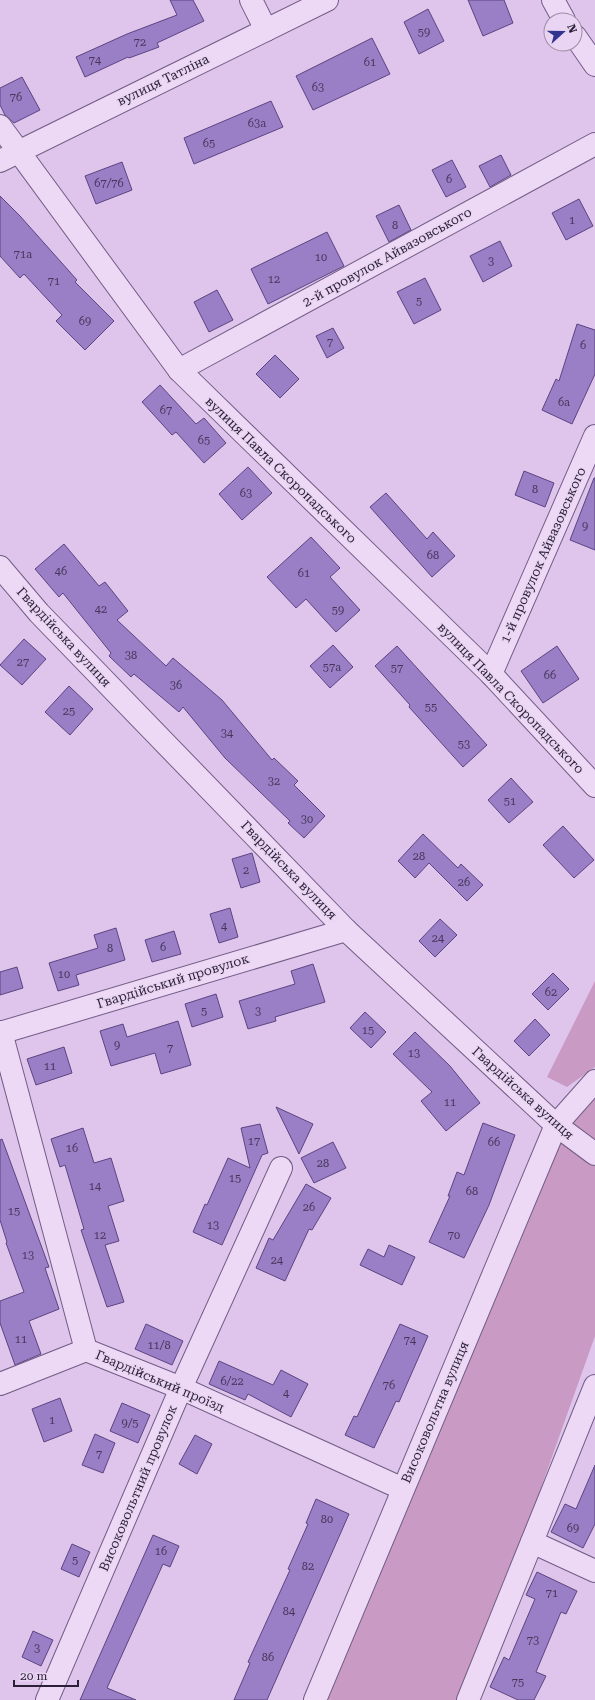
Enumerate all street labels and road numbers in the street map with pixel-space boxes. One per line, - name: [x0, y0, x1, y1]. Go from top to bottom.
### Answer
- street label: вулиця Татліна: [115, 51, 211, 109]
- street label: 2-й провулок Айвазовського: [300, 204, 474, 310]
- street label: вулиця Павла Скоропадського: [202, 394, 360, 546]
- street label: 1-й провулок Айвазовського: [497, 465, 589, 645]
- street label: Гвардійська вулиця: [14, 584, 114, 690]
- street label: вулиця Павла Скоропадського: [435, 619, 587, 777]
- street label: Гвардійська вулиця: [238, 818, 340, 922]
- street label: Гвардійський провулок: [95, 951, 251, 1011]
- street label: Гвардійська вулиця: [469, 1044, 577, 1142]
- street label: Високовольтна вулиця: [398, 1339, 472, 1485]
- street label: Гвардійський проїзд: [93, 1347, 227, 1415]
- street label: Високовольтний провулок: [96, 1403, 180, 1573]

